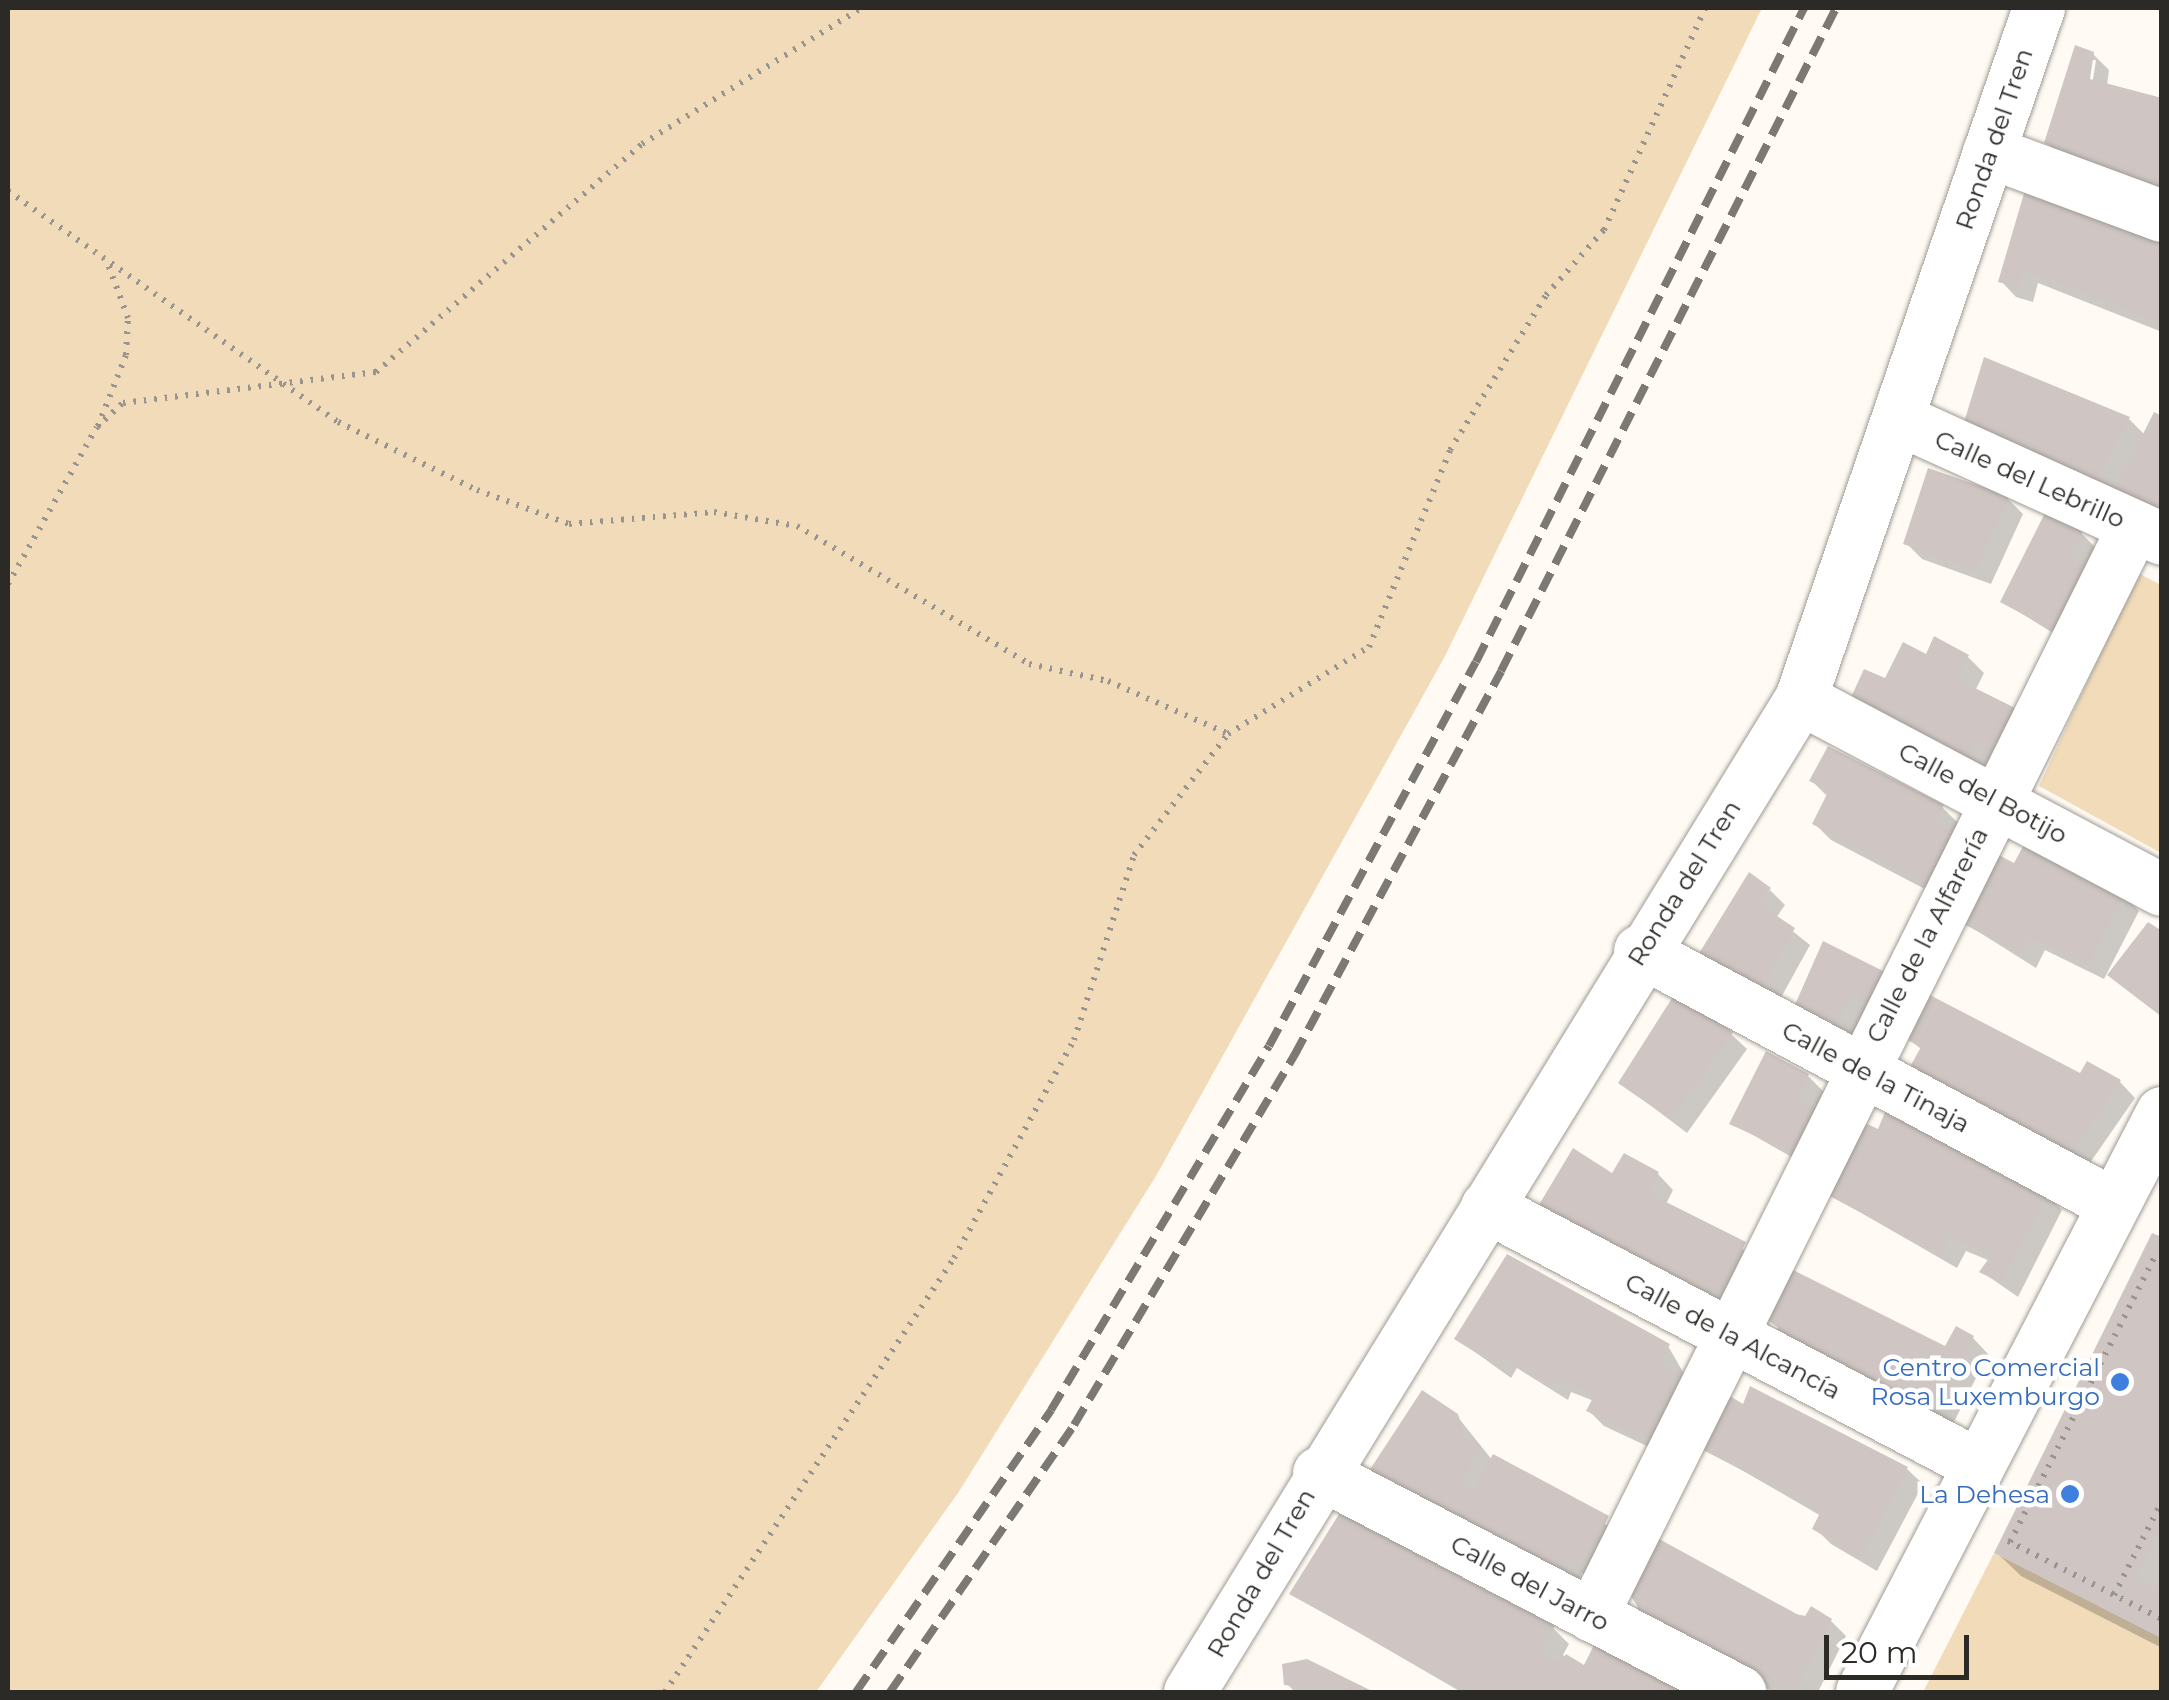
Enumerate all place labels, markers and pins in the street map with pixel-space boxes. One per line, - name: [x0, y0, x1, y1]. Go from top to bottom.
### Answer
- place label: Centro Comercial Rosa Luxemburgo: [1871, 1353, 2100, 1412]
- marker: Centro Comercial Rosa Luxemburgo: [2109, 1371, 2131, 1393]
- place label: La Dehesa: [1919, 1479, 2050, 1509]
- marker: La Dehesa: [2059, 1483, 2081, 1505]

